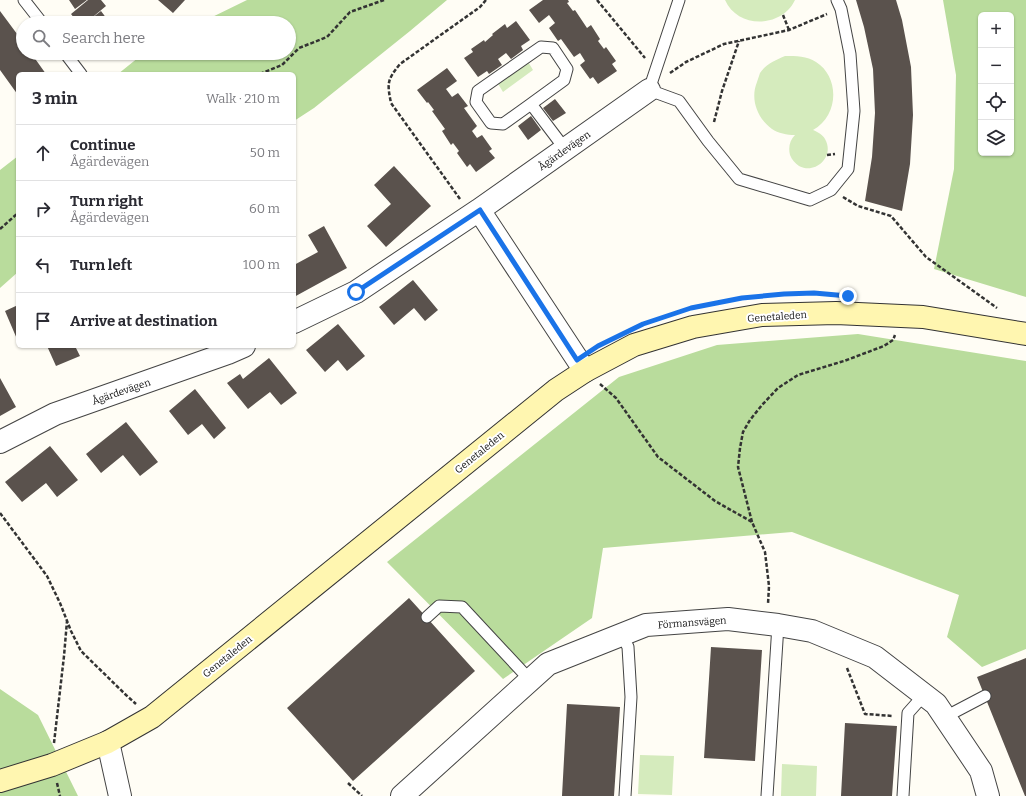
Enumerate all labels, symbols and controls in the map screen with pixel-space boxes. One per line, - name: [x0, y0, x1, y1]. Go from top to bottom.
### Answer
- map controls: [978, 12, 1014, 156]
- button: +: [978, 12, 1014, 48]
- search box: [16, 16, 296, 60]
- icon: search: [30, 27, 52, 49]
- text: Search here: [62, 29, 145, 47]
- button: −: [978, 48, 1014, 84]
- button: locate: [978, 84, 1014, 120]
- text: 3 min: [32, 88, 77, 109]
- text: Walk · 210 m: [206, 91, 280, 106]
- button: layers: [978, 120, 1014, 156]
- street label: Ågärdevägen: [535, 126, 594, 173]
- text: Continue: [70, 136, 136, 154]
- icon: ahead: [32, 142, 54, 164]
- text: 50 m: [250, 145, 280, 160]
- text: Ågärdevägen: [70, 154, 149, 169]
- text: Turn right: [70, 192, 143, 210]
- icon: right: [32, 198, 54, 220]
- text: 60 m: [249, 201, 280, 216]
- text: Ågärdevägen: [70, 210, 149, 225]
- icon: left: [32, 254, 54, 276]
- text: Turn left: [70, 256, 132, 274]
- text: 100 m: [243, 257, 280, 272]
- route start: [347, 283, 365, 301]
- route end: [839, 287, 857, 305]
- street label: Genetaleden: [747, 309, 808, 325]
- icon: arrive: [32, 310, 54, 332]
- text: Arrive at destination: [70, 312, 217, 330]
- street label: Ågärdevägen: [90, 374, 153, 408]
- street label: Genetaleden: [453, 429, 507, 476]
- street label: Förmansvägen: [657, 615, 728, 631]
- street label: Genetaleden: [201, 633, 255, 680]

